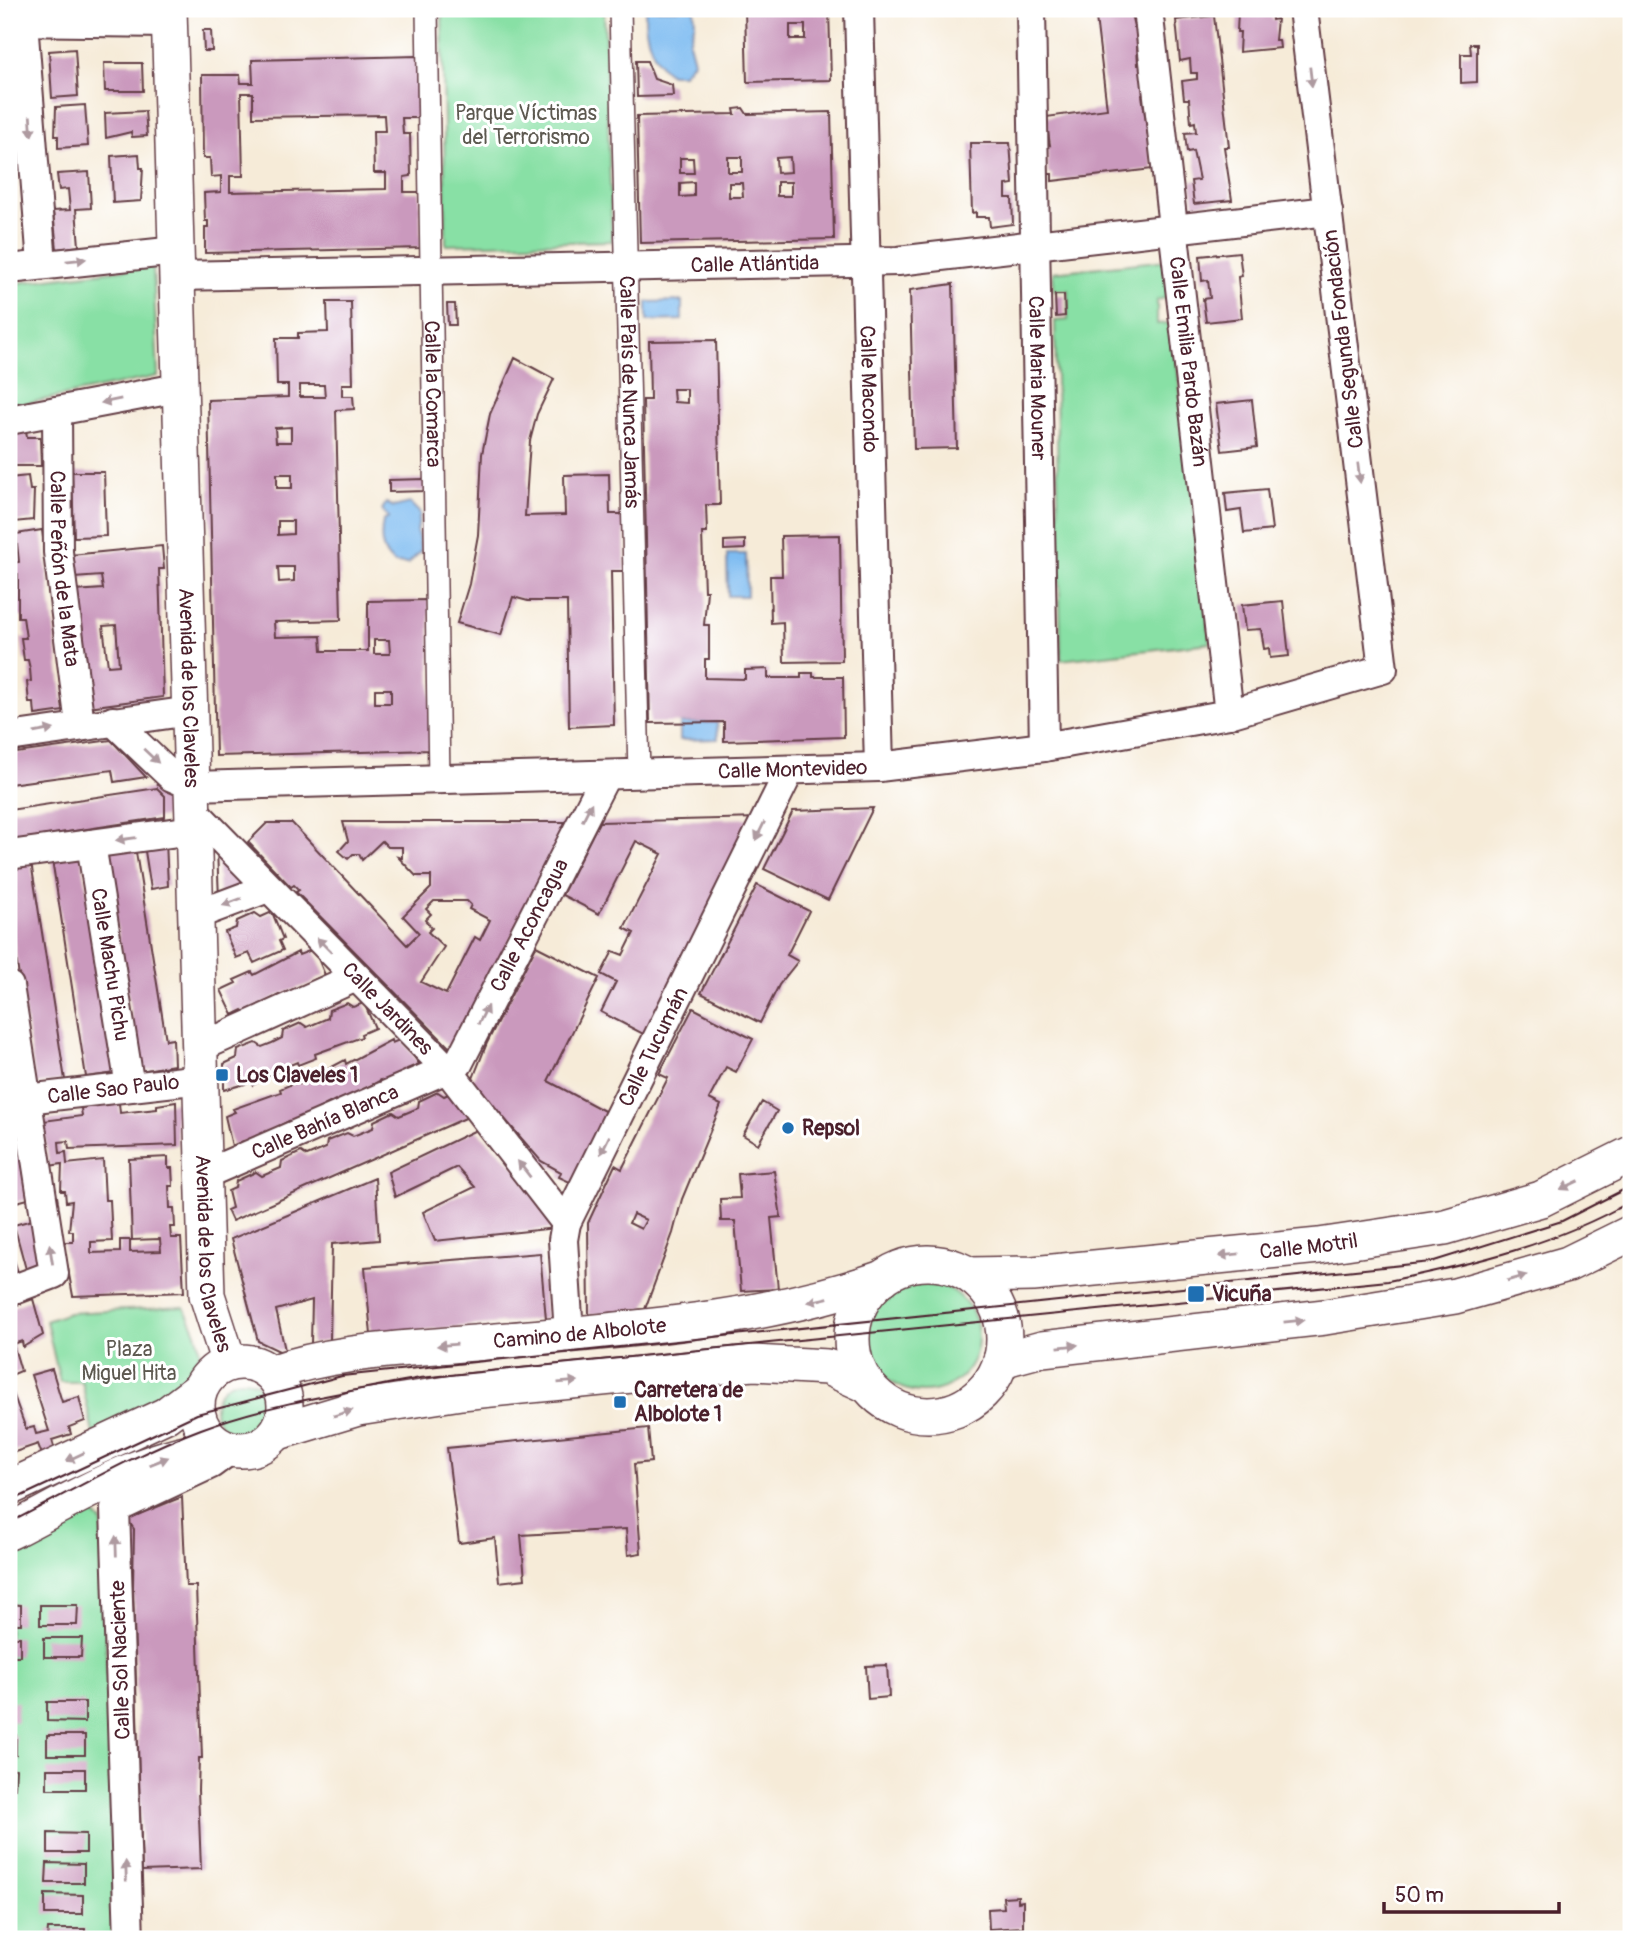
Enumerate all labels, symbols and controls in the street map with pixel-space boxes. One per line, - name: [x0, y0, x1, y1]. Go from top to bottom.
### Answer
- one-way arrow: [1305, 66, 1316, 88]
- park label: Parque Víctimas del Terrorismo: [455, 100, 598, 151]
- one-way arrow: [26, 115, 37, 137]
- street label: Calle Segunda Fondación: [1317, 228, 1370, 450]
- street label: Calle Atlántida: [690, 250, 819, 279]
- one-way arrow: [66, 255, 88, 266]
- street label: Calle Emilia Pardo Bazán: [1163, 255, 1214, 468]
- street label: Calle País de Nunca Jamás: [613, 275, 645, 509]
- street label: Calle Maria Mouner: [1022, 295, 1052, 461]
- street label: Calle la Comarca: [418, 320, 447, 468]
- street label: Calle Macondo: [853, 325, 884, 453]
- one-way arrow: [100, 395, 122, 406]
- one-way arrow: [1354, 462, 1365, 484]
- street label: Calle Peñón de la Mata: [43, 470, 85, 668]
- street label: Avenida de los Claveles: [172, 587, 205, 789]
- one-way arrow: [33, 725, 55, 736]
- one-way arrow: [142, 748, 159, 764]
- street label: Calle Montevideo: [717, 754, 868, 785]
- one-way arrow: [581, 802, 592, 822]
- one-way arrow: [755, 821, 766, 841]
- one-way arrow: [114, 834, 136, 845]
- street label: Calle Aconcagua: [484, 854, 575, 997]
- street label: Calle Machu Pichu: [84, 886, 135, 1043]
- one-way arrow: [221, 896, 242, 907]
- one-way arrow: [316, 937, 333, 953]
- street label: Calle Jardines: [336, 957, 439, 1062]
- street label: Calle Tucumán: [613, 983, 695, 1111]
- one-way arrow: [478, 1005, 489, 1025]
- place label: Los Claveles 1: [236, 1062, 358, 1089]
- marker: Los Claveles 1: [214, 1067, 230, 1083]
- street label: Calle Sao Paulo: [46, 1069, 181, 1110]
- street label: Calle Bahía Blanca: [247, 1079, 403, 1166]
- place label: Repsol: [802, 1115, 860, 1142]
- marker: Repsol: [780, 1120, 796, 1136]
- one-way arrow: [599, 1135, 610, 1155]
- street label: Avenida de los Claveles: [189, 1154, 238, 1356]
- one-way arrow: [517, 1160, 532, 1178]
- one-way arrow: [1560, 1179, 1580, 1190]
- street label: Calle Motril: [1258, 1227, 1360, 1266]
- one-way arrow: [45, 1243, 56, 1265]
- one-way arrow: [1218, 1249, 1240, 1260]
- one-way arrow: [1507, 1273, 1528, 1283]
- place label: Vicuña: [1212, 1281, 1272, 1308]
- marker: Vicuña: [1186, 1284, 1206, 1304]
- one-way arrow: [807, 1294, 829, 1305]
- street label: Camino de Albolote: [492, 1312, 669, 1355]
- one-way arrow: [1283, 1315, 1305, 1326]
- park label: Plaza Miguel Hita: [81, 1336, 177, 1387]
- one-way arrow: [435, 1340, 457, 1351]
- one-way arrow: [1057, 1340, 1079, 1351]
- one-way arrow: [557, 1376, 579, 1387]
- place label: Carretera de Albolote 1: [634, 1377, 744, 1428]
- marker: Carretera de Albolote 1: [612, 1394, 628, 1410]
- one-way arrow: [333, 1407, 354, 1417]
- one-way arrow: [64, 1452, 85, 1463]
- one-way arrow: [148, 1455, 169, 1466]
- one-way arrow: [111, 1534, 122, 1556]
- street label: Calle Sol Naciente: [104, 1579, 137, 1740]
- one-way arrow: [121, 1860, 132, 1882]
- scale bar: [1384, 1871, 1560, 1915]
- text: 50 m: [1395, 1882, 1444, 1909]

